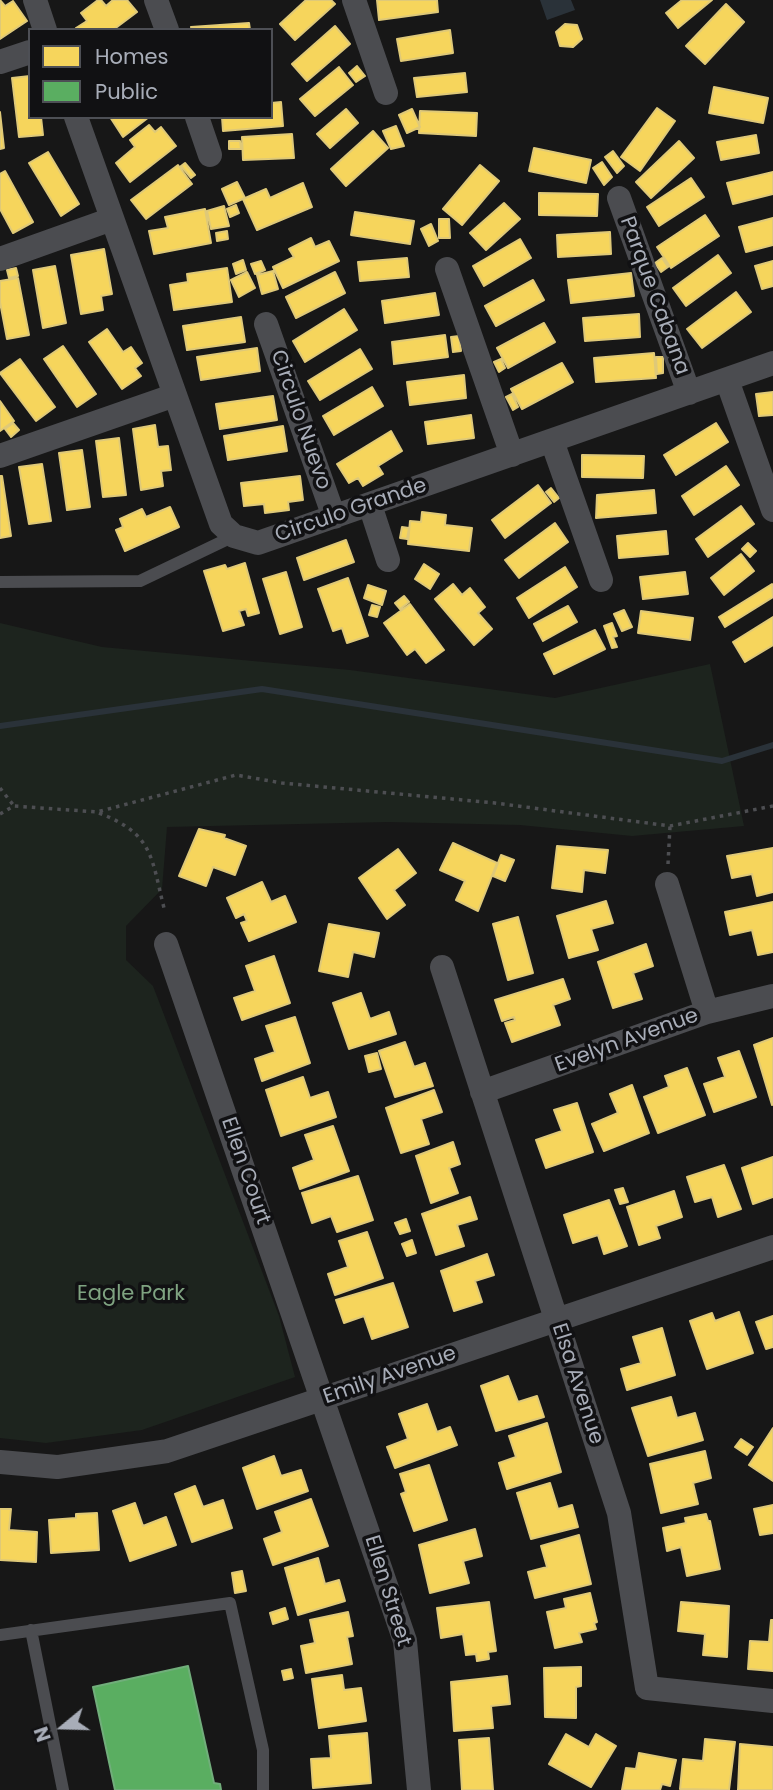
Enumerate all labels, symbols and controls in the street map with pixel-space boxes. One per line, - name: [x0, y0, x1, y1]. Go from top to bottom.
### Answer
- legend: [28, 28, 273, 119]
- text: Homes: [95, 42, 169, 71]
- text: Public: [95, 77, 158, 106]
- street label: Parque Cabana: [614, 213, 694, 379]
- street label: Circulo Nuevo: [264, 347, 336, 493]
- street label: Circulo Grande: [272, 473, 430, 549]
- street label: Evelyn Avenue: [552, 1003, 702, 1079]
- street label: Ellen Court: [215, 1114, 275, 1228]
- park label: Eagle Park: [77, 1282, 185, 1308]
- street label: Elsa Avenue: [546, 1320, 608, 1448]
- street label: Emily Avenue: [320, 1341, 460, 1411]
- street label: Ellen Street: [358, 1532, 416, 1650]
- north arrow: [28, 1692, 98, 1762]
- text: N: [28, 1723, 58, 1745]

